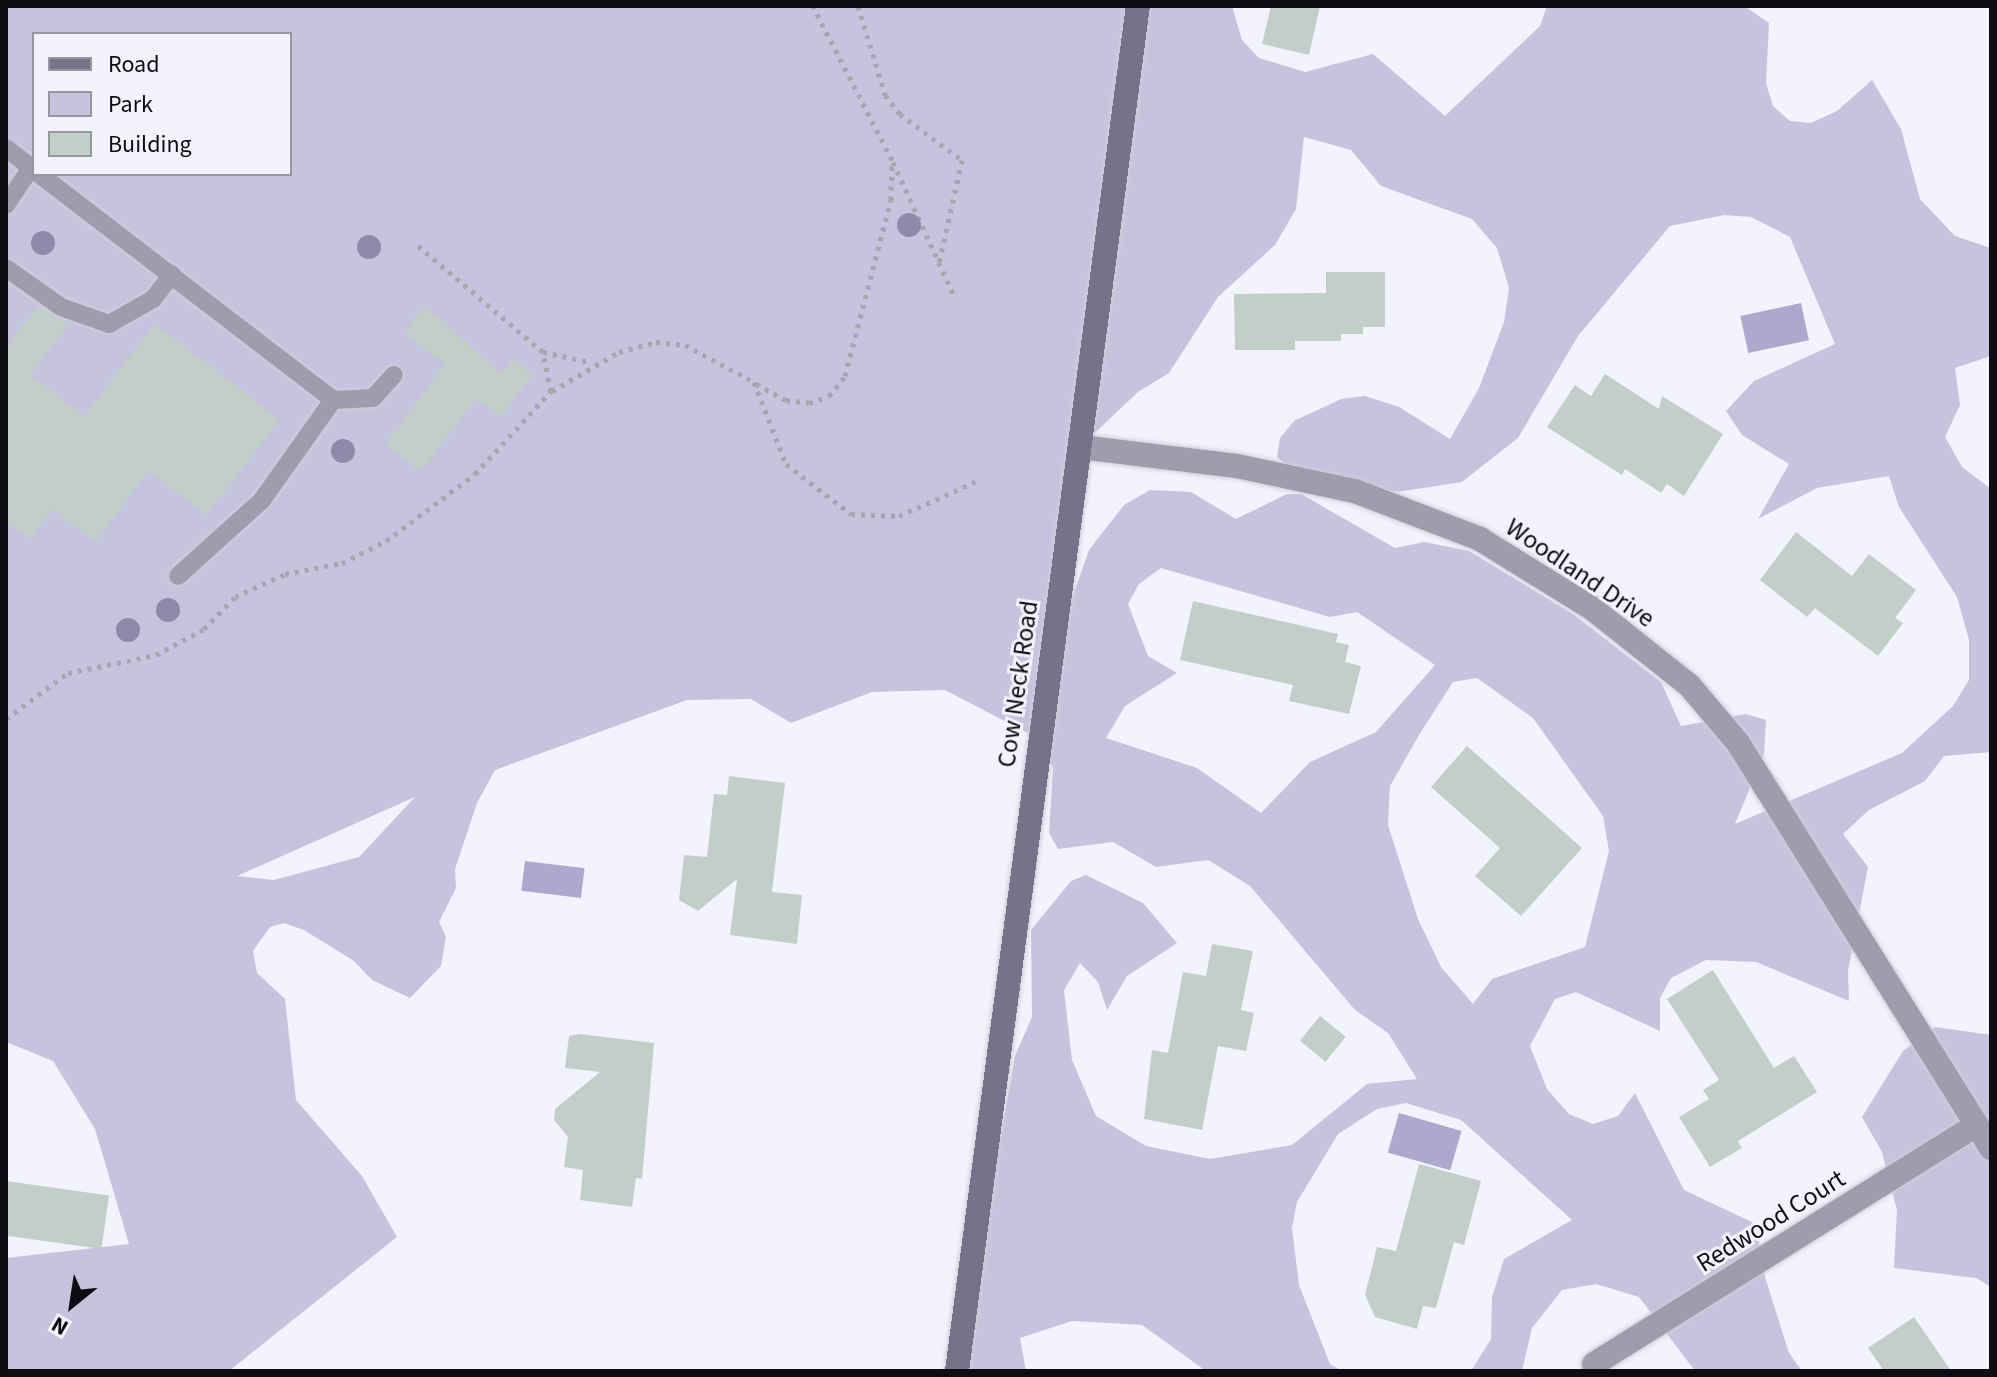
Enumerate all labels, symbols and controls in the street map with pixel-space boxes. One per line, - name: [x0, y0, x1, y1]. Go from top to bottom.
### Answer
- legend: [32, 32, 292, 176]
- text: Road: [108, 47, 160, 82]
- text: Park: [108, 87, 153, 122]
- text: Building: [108, 127, 192, 162]
- street label: Woodland Drive: [1500, 512, 1660, 634]
- street label: Cow Neck Road: [991, 599, 1045, 769]
- street label: Redwood Court: [1691, 1163, 1851, 1279]
- north arrow: [32, 1265, 112, 1345]
- text: N: [46, 1308, 74, 1343]

